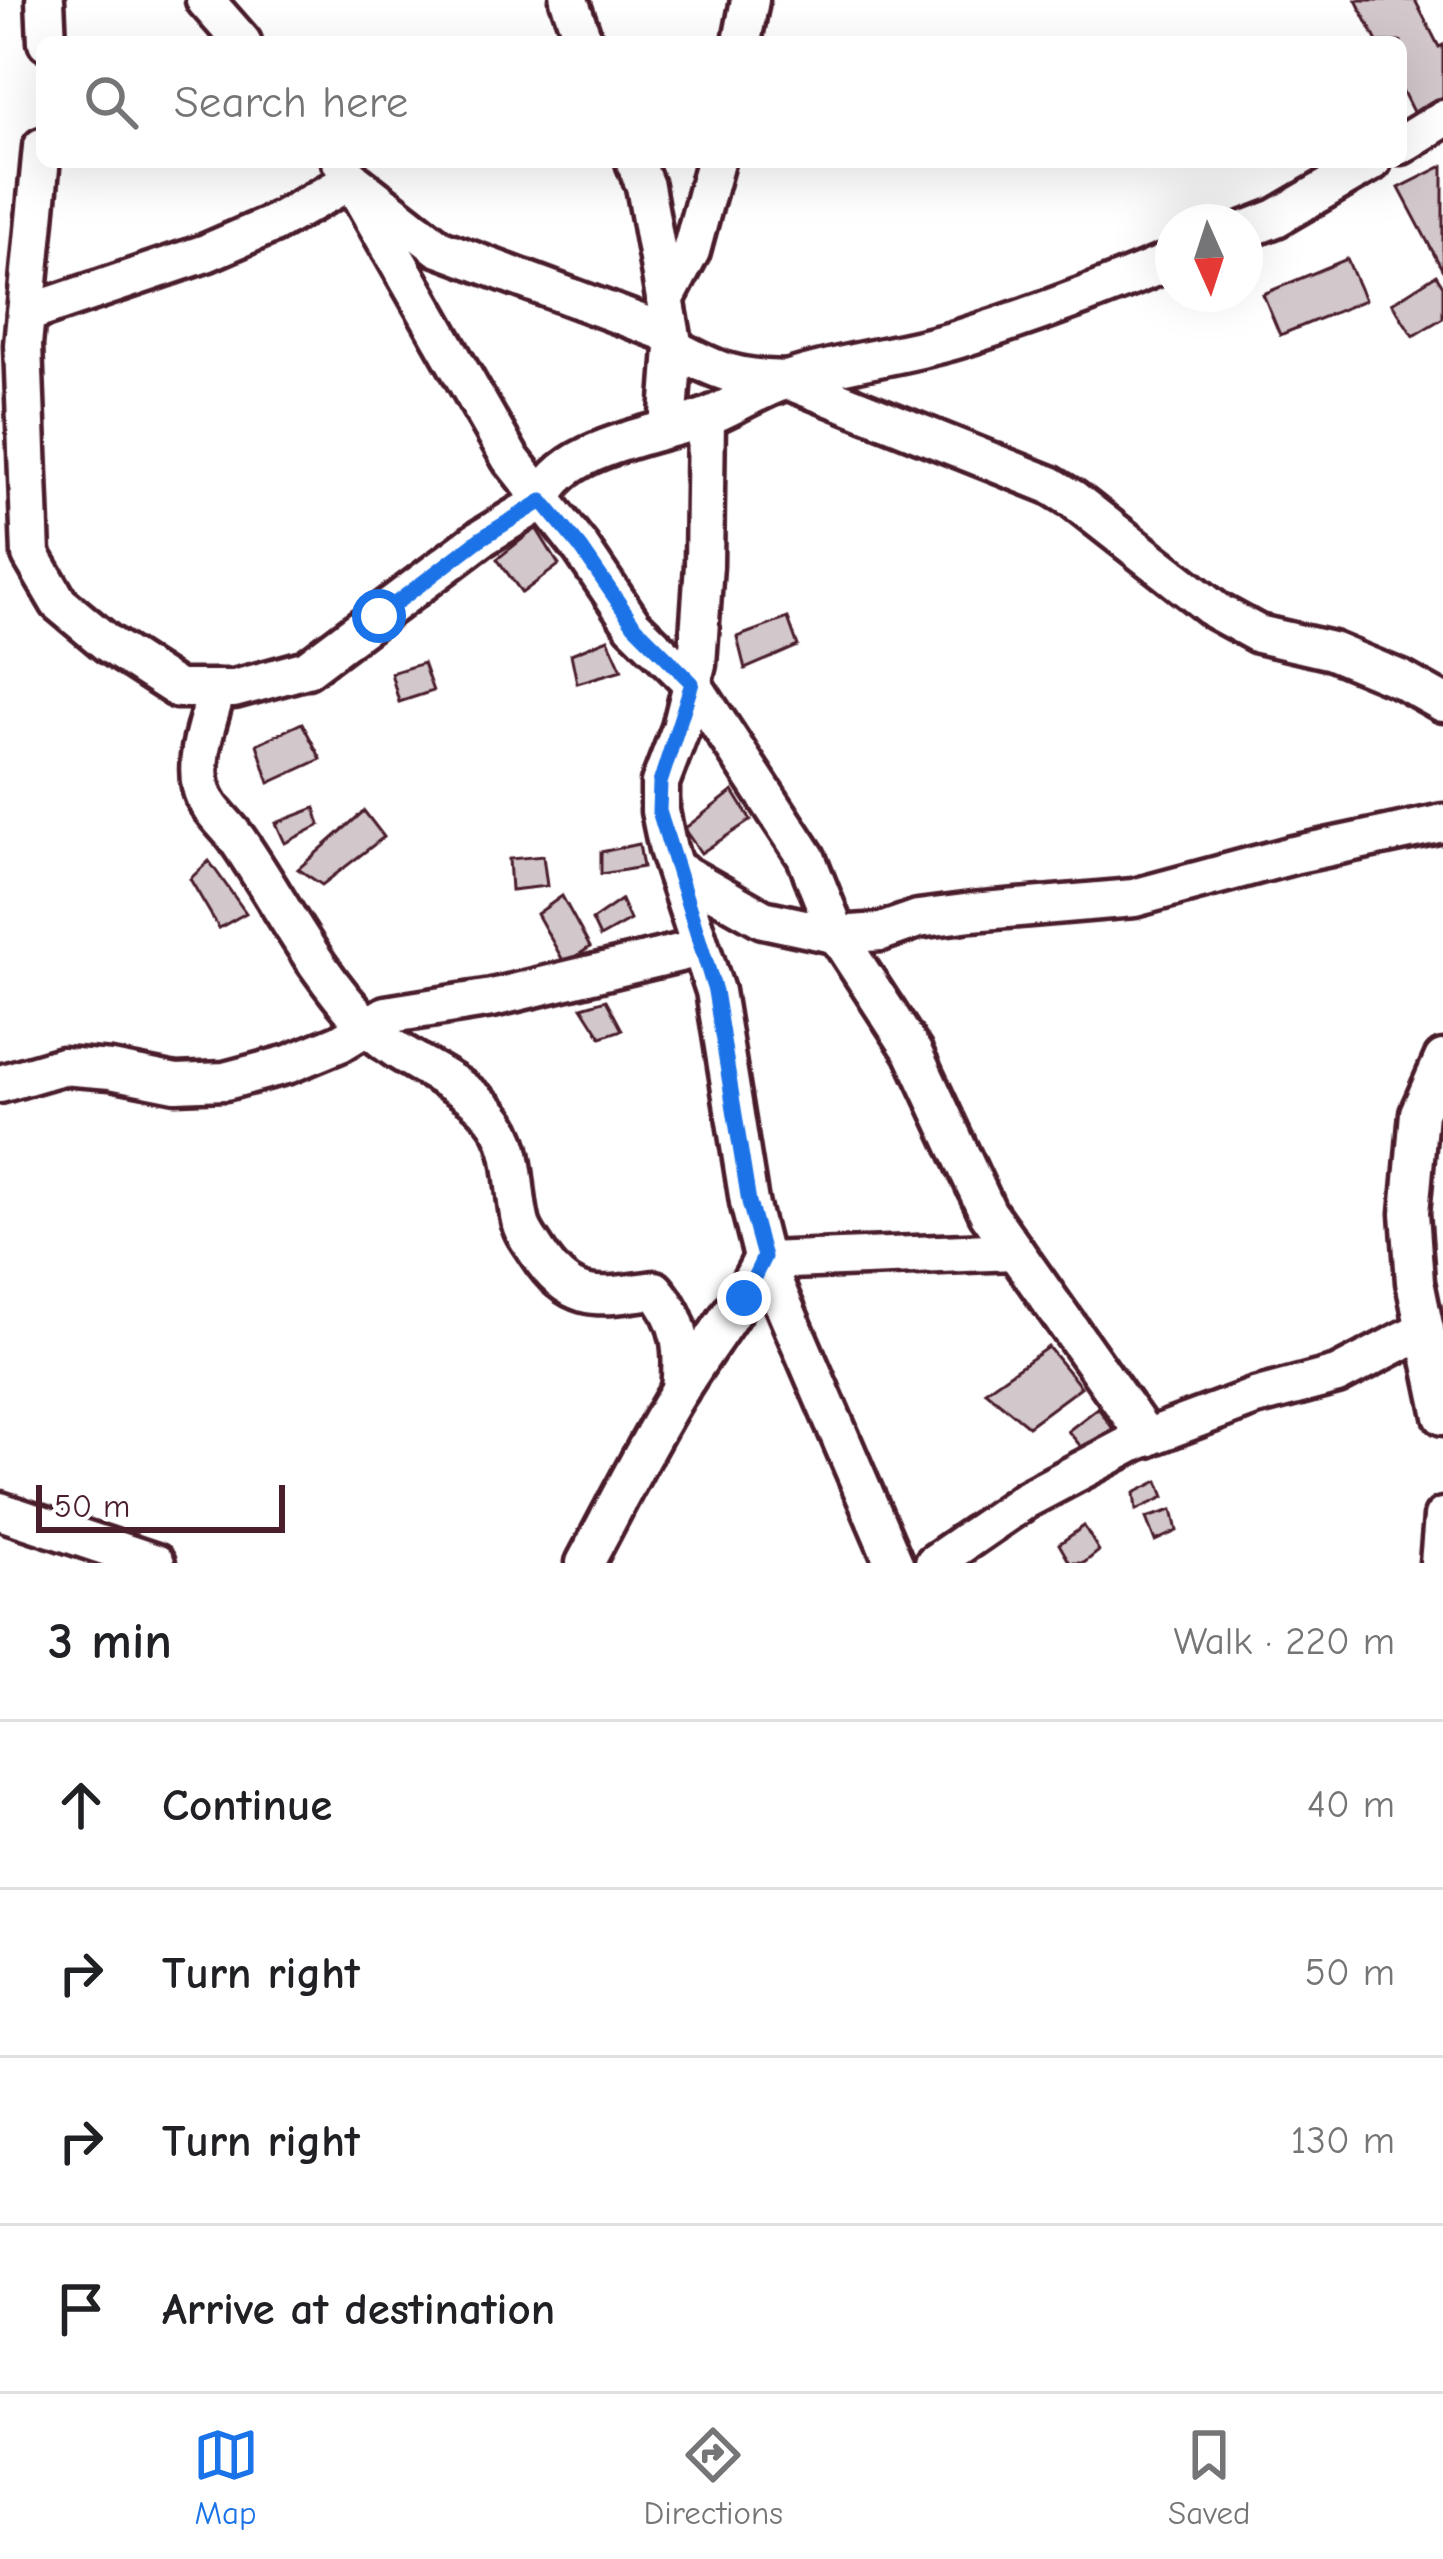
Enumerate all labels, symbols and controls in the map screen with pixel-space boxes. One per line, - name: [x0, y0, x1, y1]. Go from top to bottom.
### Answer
- search box: [36, 36, 1407, 168]
- icon: search: [78, 69, 144, 135]
- text: Search here: [174, 76, 408, 128]
- north arrow: [1155, 204, 1263, 312]
- route start: [352, 589, 406, 643]
- route end: [717, 1271, 771, 1325]
- scale bar: [36, 1479, 285, 1532]
- text: 50 m: [54, 1487, 130, 1525]
- text: 3 min: [48, 1612, 172, 1671]
- text: Walk · 220 m: [1174, 1619, 1395, 1664]
- icon: ahead: [48, 1772, 114, 1838]
- text: Continue: [162, 1779, 332, 1831]
- text: 40 m: [1307, 1782, 1395, 1827]
- icon: right: [48, 1940, 114, 2006]
- text: Turn right: [162, 1947, 360, 1999]
- text: 50 m: [1305, 1950, 1395, 1995]
- icon: right: [48, 2108, 114, 2174]
- text: Turn right: [162, 2115, 360, 2167]
- text: 130 m: [1291, 2118, 1395, 2163]
- icon: arrive: [48, 2276, 114, 2342]
- text: Arrive at destination: [162, 2283, 555, 2335]
- tab: Map: [193, 2422, 259, 2532]
- tab: Directions: [644, 2422, 783, 2532]
- tab: Saved: [1168, 2422, 1250, 2532]

